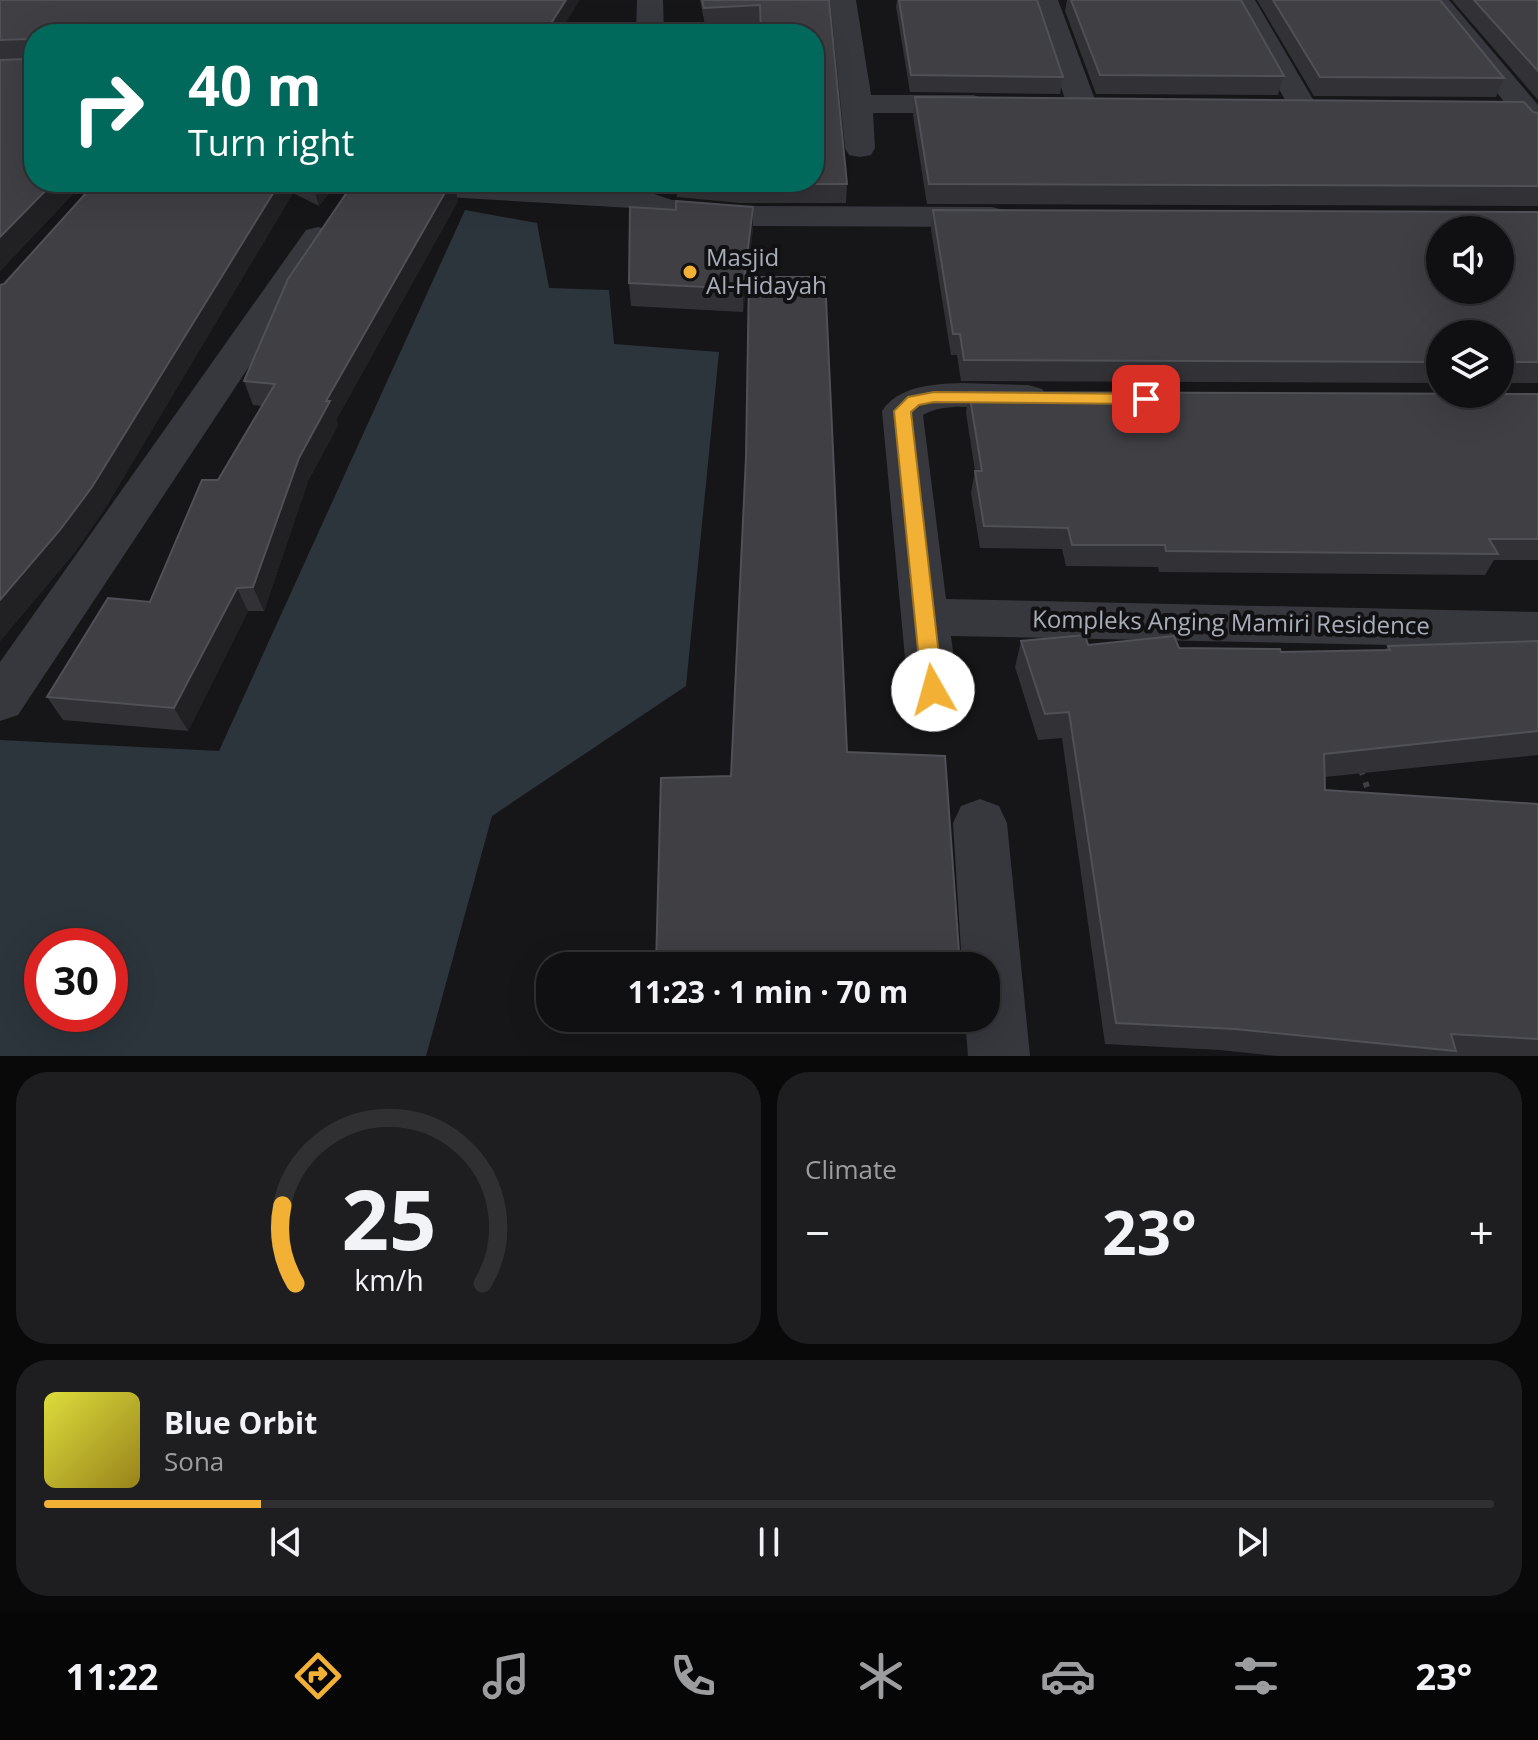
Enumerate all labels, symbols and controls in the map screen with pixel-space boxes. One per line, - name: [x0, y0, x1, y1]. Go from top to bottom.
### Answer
- text: 40 m: [188, 46, 322, 122]
- icon: right: [56, 56, 160, 160]
- text: Turn right: [188, 118, 354, 167]
- map controls: [1426, 216, 1514, 408]
- button: sound: [1426, 216, 1514, 304]
- place label: Masjid Al-Hidayah: [706, 240, 827, 301]
- marker: Masjid Al-Hidayah: [681, 263, 699, 281]
- button: layers: [1426, 320, 1514, 408]
- pin: [1112, 365, 1180, 433]
- icon: arrive: [1124, 377, 1168, 421]
- street label: Kompleks Anging Mamiri Residence: [1032, 602, 1430, 641]
- position arrow: [891, 648, 975, 732]
- speed limit sign: 30: [24, 928, 128, 1032]
- text: 11:23 · 1 min · 70 m: [628, 971, 908, 1012]
- text: Climate: [805, 1151, 897, 1187]
- text: 25: [341, 1161, 436, 1274]
- text: 23°: [1102, 1191, 1197, 1273]
- text: −: [805, 1202, 830, 1262]
- text: +: [1469, 1202, 1494, 1262]
- text: km/h: [354, 1260, 423, 1299]
- text: Blue Orbit: [164, 1402, 317, 1443]
- text: Sona: [164, 1443, 224, 1479]
- icon: previous: [264, 1520, 308, 1564]
- icon: pause: [747, 1520, 791, 1564]
- icon: next: [1230, 1520, 1274, 1564]
- icon: directions: [290, 1648, 346, 1704]
- icon: music: [478, 1648, 534, 1704]
- icon: phone: [665, 1648, 721, 1704]
- icon: climate: [853, 1648, 909, 1704]
- icon: car: [1040, 1648, 1096, 1704]
- icon: filters: [1228, 1648, 1284, 1704]
- text: 11:22: [66, 1652, 158, 1701]
- text: 23°: [1416, 1652, 1472, 1701]

